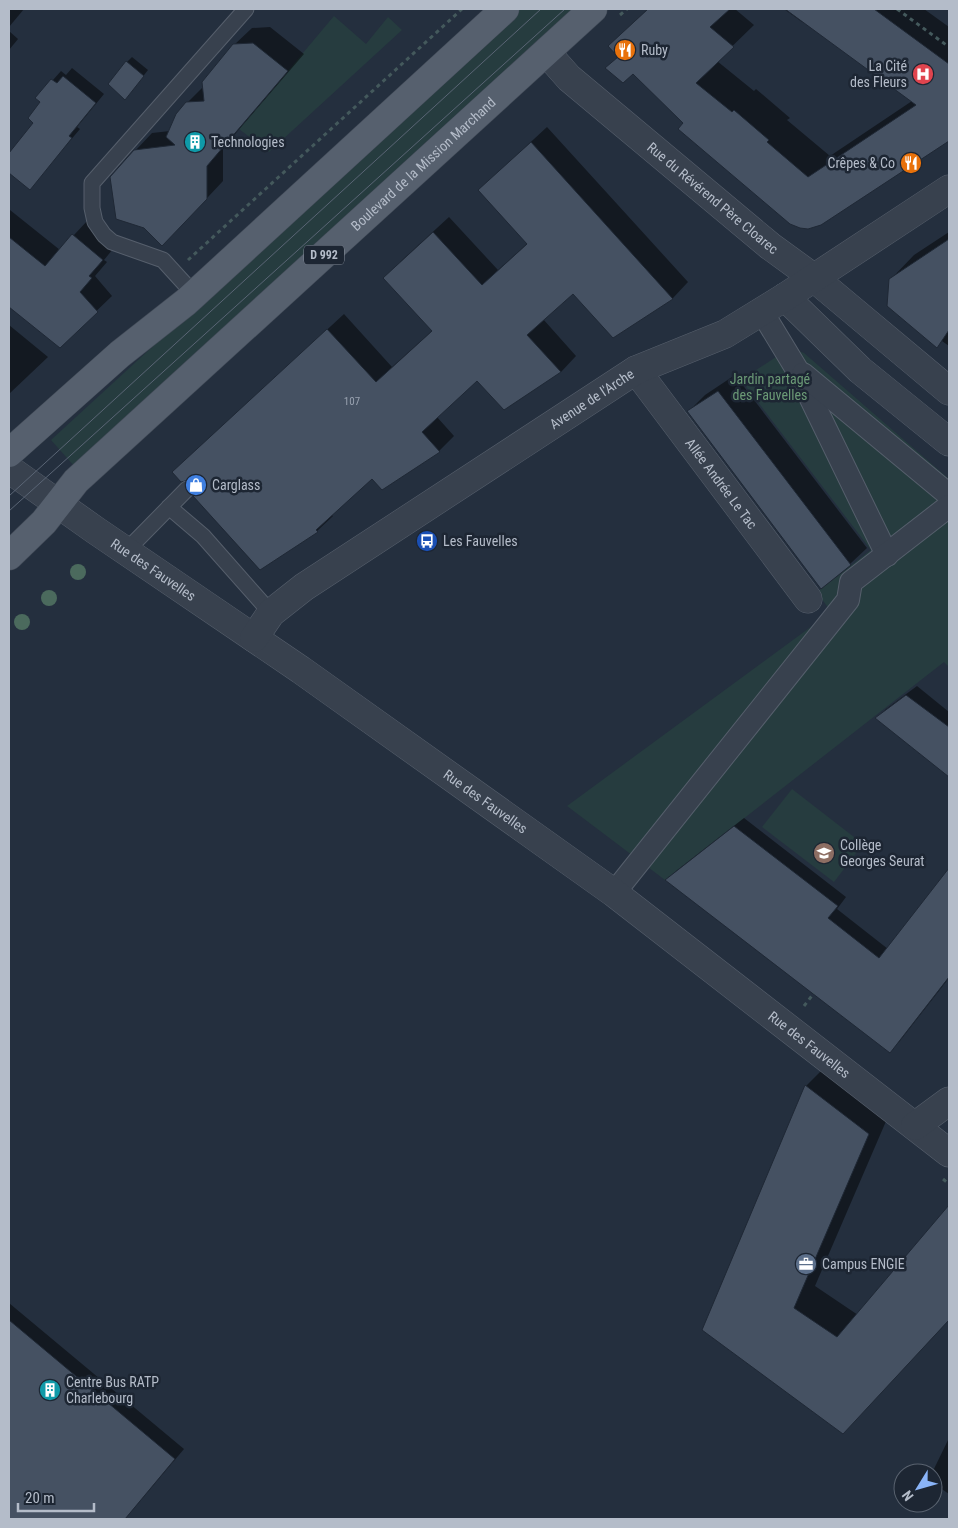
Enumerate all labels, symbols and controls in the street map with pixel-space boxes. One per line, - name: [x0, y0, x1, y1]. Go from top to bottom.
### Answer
- restaurant icon: Ruby: [613, 38, 637, 62]
- place label: Ruby: [641, 42, 668, 58]
- place label: La Cité des Fleurs: [850, 58, 907, 90]
- hospital icon: La Cité des Fleurs: [911, 62, 935, 86]
- street label: Boulevard de la Mission Marchand: [348, 94, 499, 234]
- building icon: Technologies: [183, 130, 207, 154]
- place label: Technologies: [211, 134, 285, 150]
- street label: Rue du Révérend Père Cloarec: [644, 139, 781, 257]
- restaurant icon: Crêpes & Co: [899, 151, 923, 175]
- place label: Crêpes & Co: [828, 155, 895, 171]
- road number: D 992: [304, 246, 344, 264]
- street label: Avenue de l'Arche: [547, 365, 637, 432]
- park label: Jardin partagé des Fauvelles: [730, 371, 811, 403]
- house number: 107: [344, 395, 360, 408]
- street label: Allée Andrée Le Tac: [682, 435, 760, 532]
- shop icon: Carglass: [184, 473, 208, 497]
- place label: Carglass: [212, 477, 260, 493]
- bus stop icon: Les Fauvelles: [415, 529, 439, 553]
- place label: Les Fauvelles: [443, 533, 518, 549]
- street label: Rue des Fauvelles: [108, 535, 199, 604]
- street label: Rue des Fauvelles: [441, 766, 530, 837]
- place label: Collège Georges Seurat: [840, 837, 925, 869]
- school or university icon: Collège Georges Seurat: [812, 841, 836, 865]
- street label: Rue des Fauvelles: [765, 1008, 853, 1081]
- office icon: Campus ENGIE: [794, 1252, 818, 1276]
- place label: Campus ENGIE: [822, 1256, 905, 1272]
- place label: Centre Bus RATP Charlebourg: [66, 1374, 159, 1406]
- building icon: Centre Bus RATP Charlebourg: [38, 1378, 62, 1402]
- north arrow: [893, 1463, 943, 1513]
- scale bar: [18, 1480, 94, 1512]
- text: N: [899, 1488, 917, 1504]
- text: 20 m: [25, 1489, 55, 1507]

